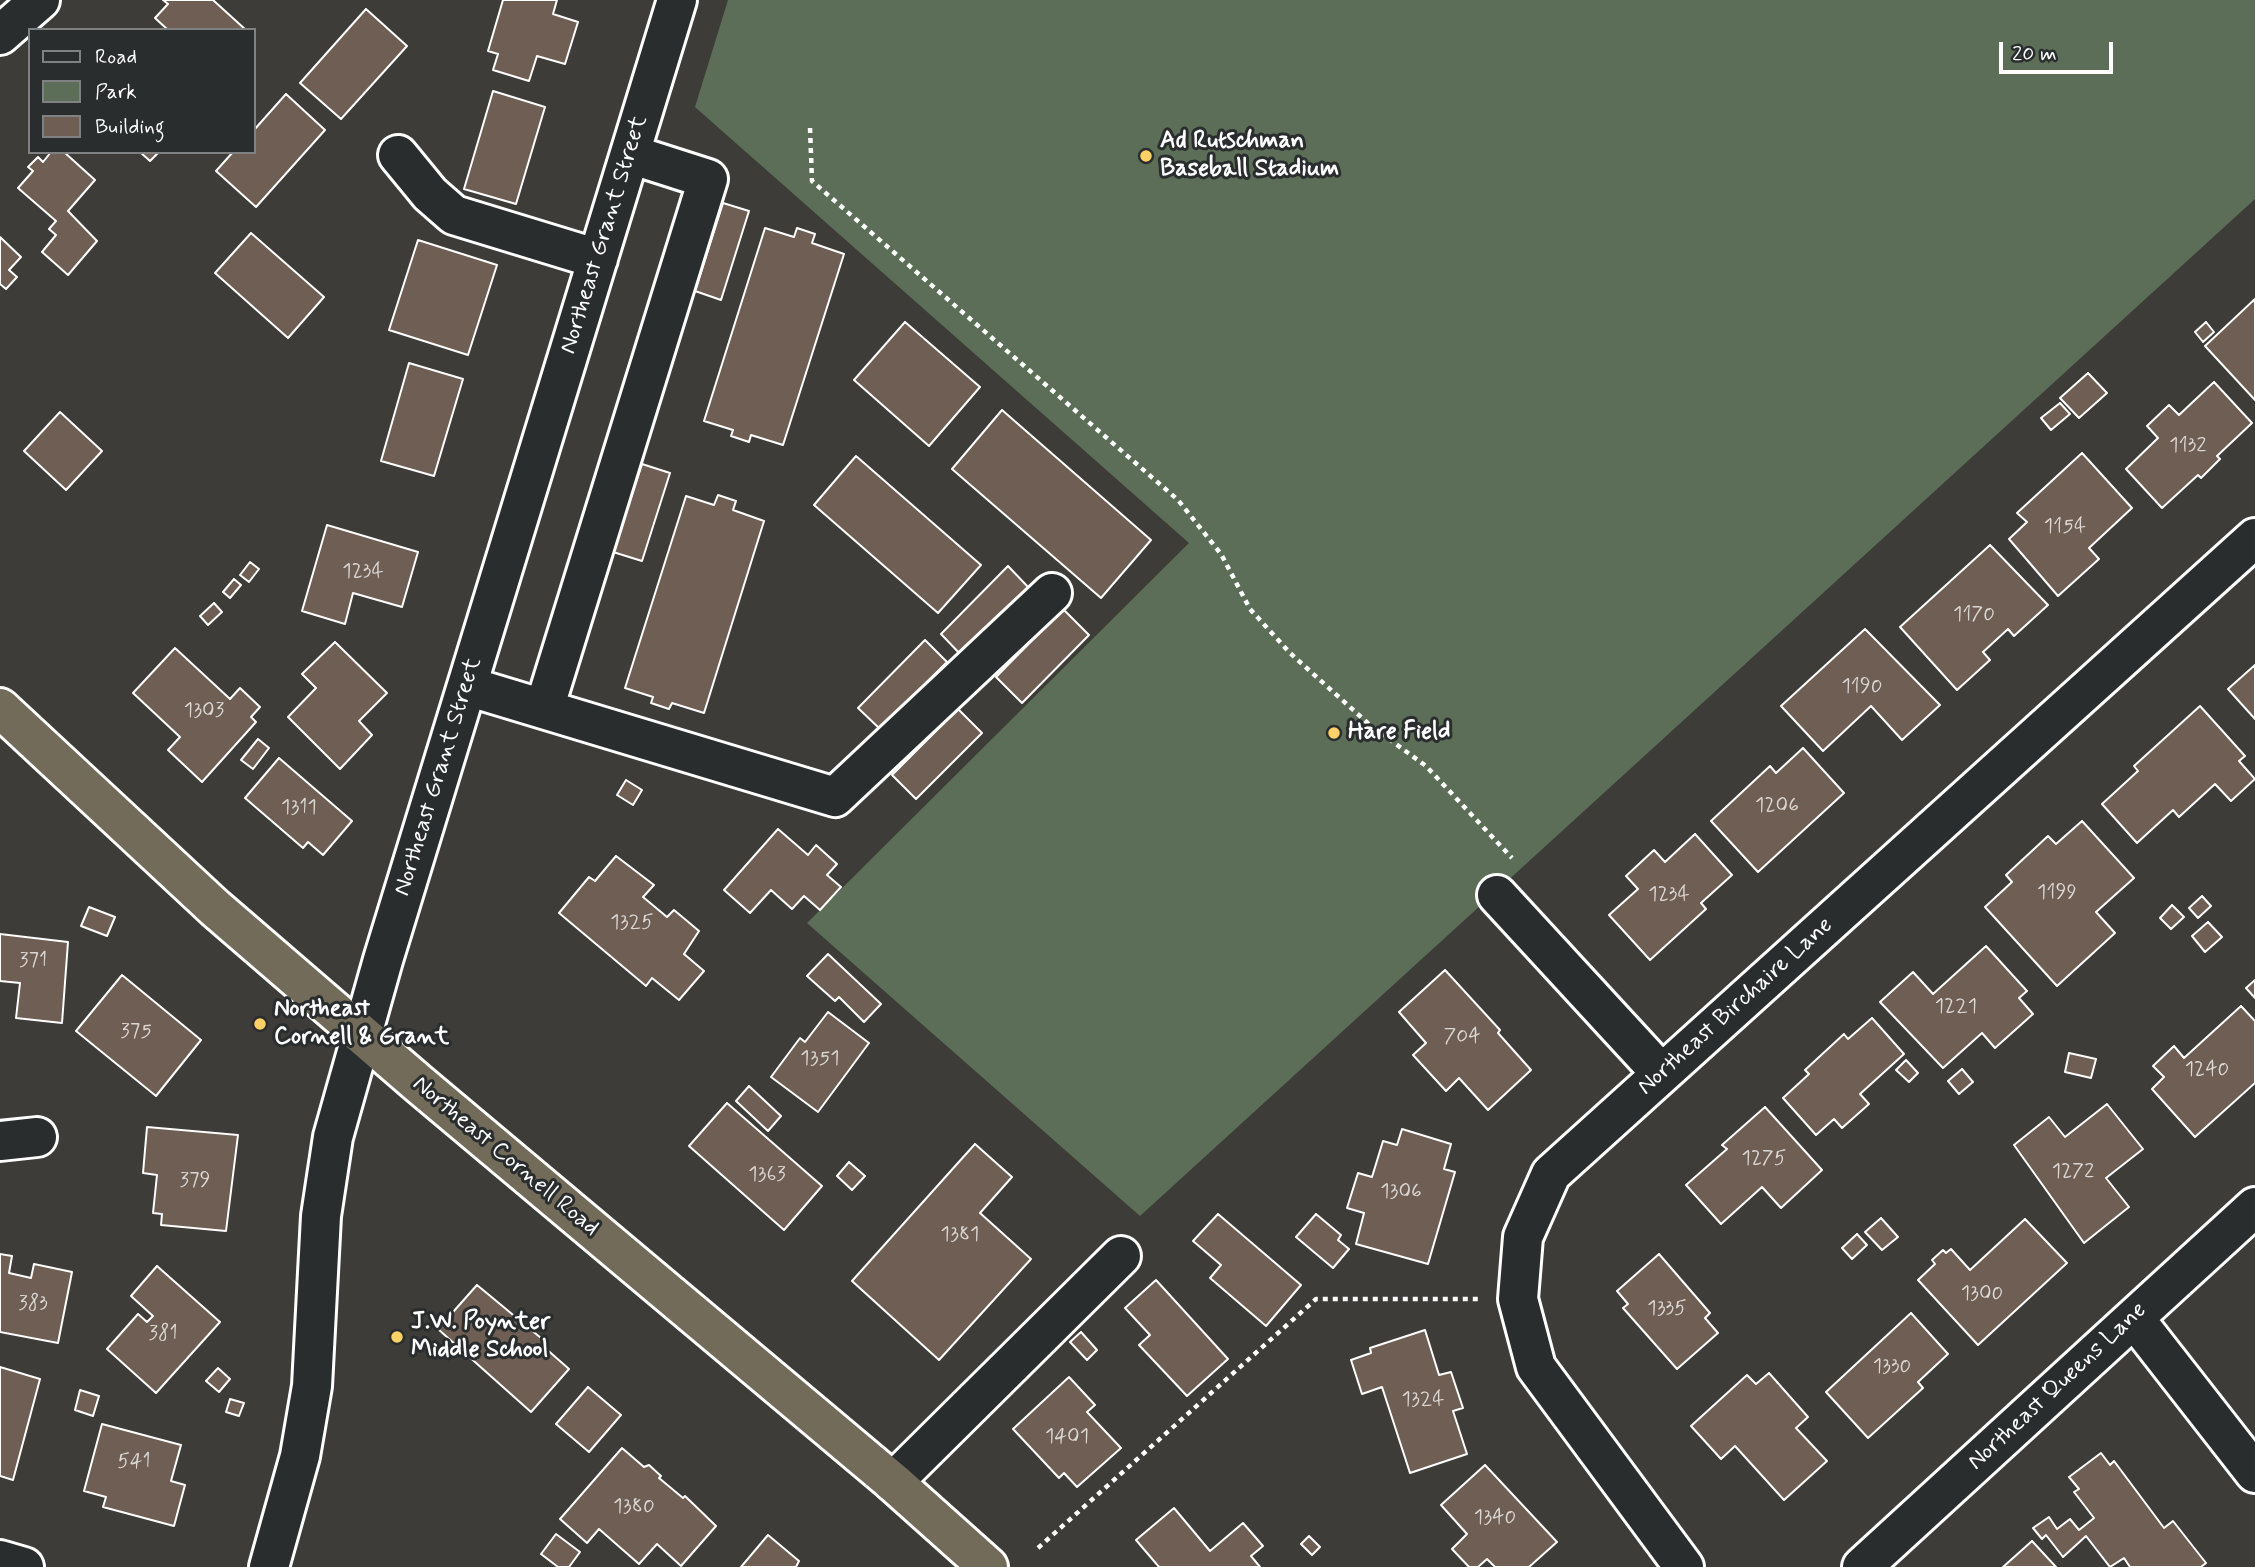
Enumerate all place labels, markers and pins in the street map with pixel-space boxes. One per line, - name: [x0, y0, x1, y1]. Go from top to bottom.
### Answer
- place label: Ad Rutschman Baseball Stadium: [1160, 128, 1339, 184]
- marker: Ad Rutschman Baseball Stadium: [1138, 148, 1154, 164]
- place label: Hare Field: [1348, 719, 1450, 747]
- marker: Hare Field: [1326, 725, 1342, 741]
- place label: Northeast Cornell & Grant: [274, 996, 449, 1052]
- marker: Northeast Cornell & Grant: [252, 1016, 268, 1032]
- place label: J.W. Poynter Middle School: [411, 1309, 550, 1365]
- marker: J.W. Poynter Middle School: [389, 1329, 405, 1345]

